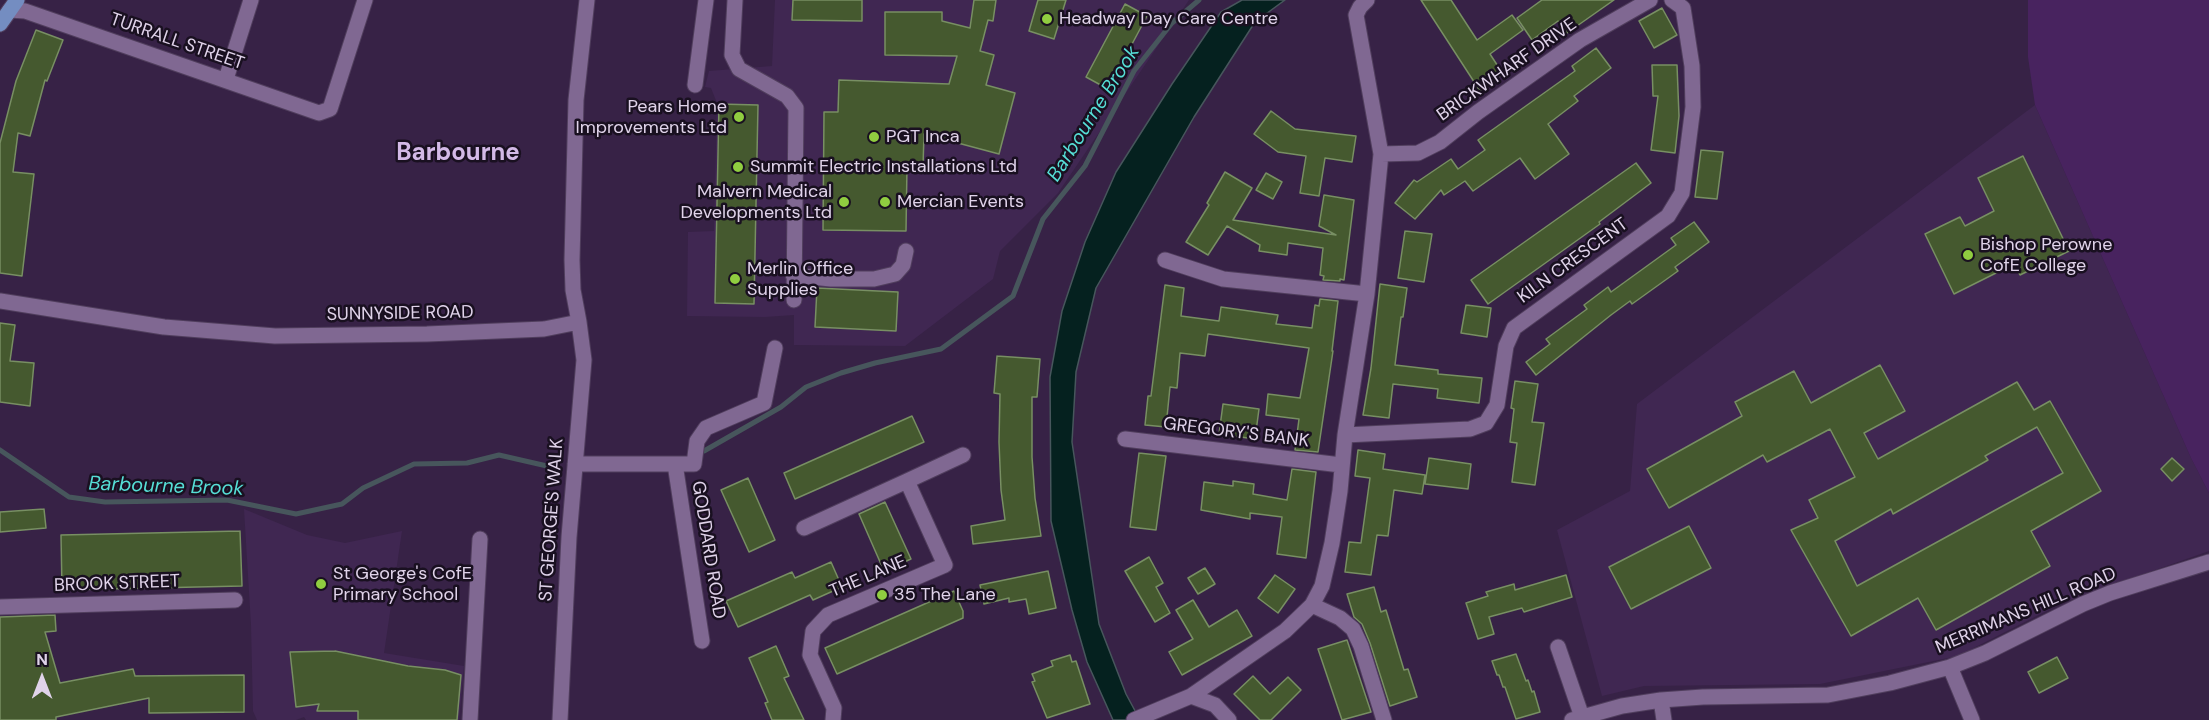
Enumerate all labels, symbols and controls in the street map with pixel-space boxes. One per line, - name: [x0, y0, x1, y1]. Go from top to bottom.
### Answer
- place label: Headway Day Care Centre: [1059, 8, 1278, 30]
- street label: TURRALL STREET: [107, 9, 247, 75]
- marker: Headway Day Care Centre: [1040, 12, 1054, 26]
- street label: BRICKWHARF DRIVE: [1433, 14, 1581, 126]
- water label: Barbourne Brook: [1043, 42, 1145, 186]
- place label: Pears Home Improvements Ltd: [576, 96, 727, 138]
- marker: Pears Home Improvements Ltd: [732, 110, 746, 124]
- place label: PGT Inca: [886, 126, 960, 148]
- marker: PGT Inca: [867, 130, 881, 144]
- district label: Barbourne: [396, 140, 520, 168]
- place label: Summit Electric Installations Ltd: [750, 156, 1017, 178]
- marker: Summit Electric Installations Ltd: [731, 160, 745, 174]
- place label: Malvern Medical Developments Ltd: [680, 181, 832, 224]
- place label: Mercian Events: [897, 191, 1024, 213]
- marker: Malvern Medical Developments Ltd: [837, 195, 851, 209]
- marker: Mercian Events: [878, 195, 892, 209]
- street label: KILN CRESCENT: [1514, 214, 1632, 308]
- place label: Bishop Perowne CofE College: [1980, 234, 2112, 276]
- marker: Bishop Perowne CofE College: [1961, 248, 1975, 262]
- place label: Merlin Office Supplies: [747, 258, 853, 300]
- marker: Merlin Office Supplies: [728, 272, 742, 286]
- street label: SUNNYSIDE ROAD: [326, 302, 474, 326]
- street label: GREGORY'S BANK: [1162, 413, 1310, 453]
- street label: ST GEORGE'S WALK: [536, 438, 568, 602]
- water label: Barbourne Brook: [88, 472, 244, 502]
- street label: GODDARD ROAD: [686, 480, 730, 620]
- street label: THE LANE: [826, 551, 910, 603]
- place label: St George's CofE Primary School: [333, 563, 472, 606]
- street label: MERRIMANS HILL ROAD: [1933, 563, 2119, 659]
- street label: BROOK STREET: [54, 571, 180, 597]
- marker: St George's CofE Primary School: [314, 577, 328, 591]
- place label: 35 The Lane: [894, 584, 996, 606]
- marker: 35 The Lane: [875, 588, 889, 602]
- north arrow: [12, 648, 72, 708]
- text: N: [36, 649, 48, 670]

